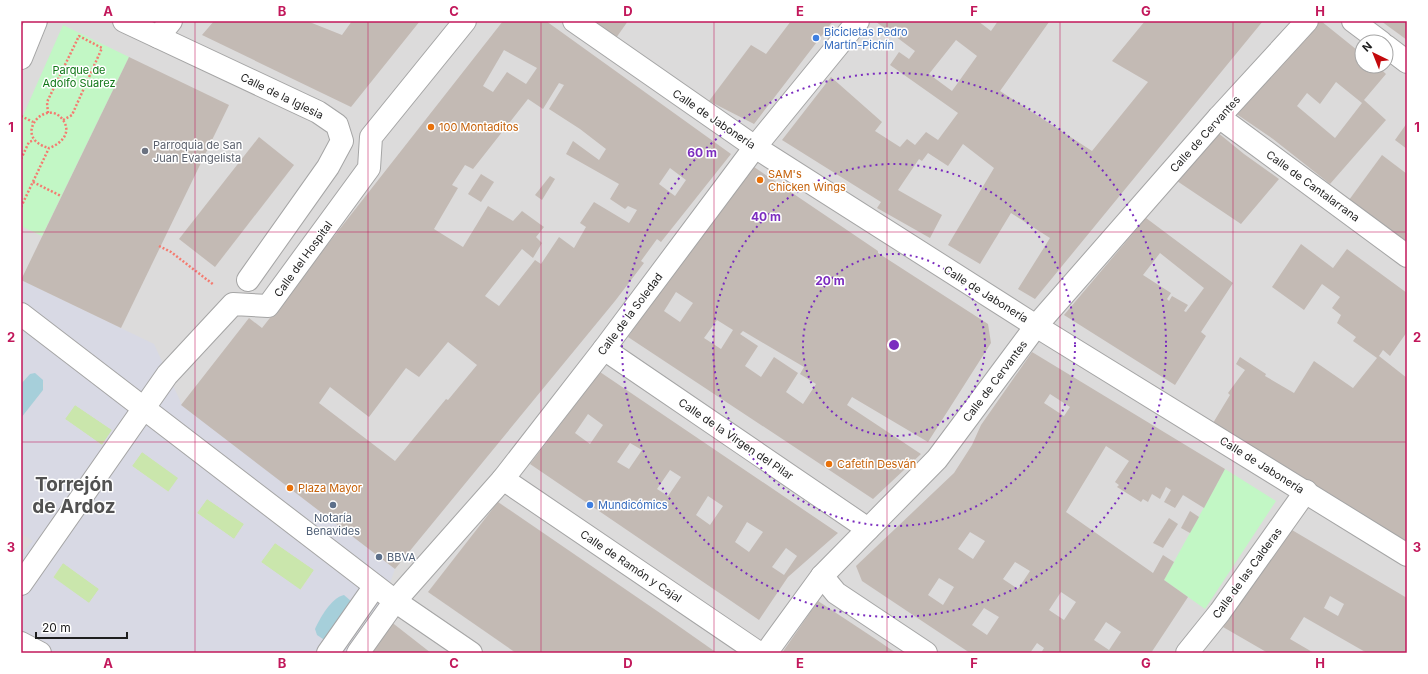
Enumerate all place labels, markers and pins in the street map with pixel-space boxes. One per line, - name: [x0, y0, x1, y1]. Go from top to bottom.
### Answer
- place label: Bicicletas Pedro Martín-Pichín: [824, 25, 908, 52]
- marker: Bicicletas Pedro Martín-Pichín: [811, 33, 821, 43]
- place label: 100 Montaditos: [439, 120, 519, 134]
- marker: 100 Montaditos: [426, 122, 436, 132]
- place label: Parroquia de San Juan Evangelista: [153, 138, 242, 165]
- marker: Parroquia de San Juan Evangelista: [140, 146, 150, 156]
- place label: SAM's Chicken Wings: [768, 167, 846, 194]
- marker: SAM's Chicken Wings: [755, 175, 765, 185]
- centre of rings: [887, 338, 901, 352]
- place label: Cafetín Desván: [837, 457, 916, 471]
- marker: Cafetín Desván: [824, 459, 834, 469]
- place label: Plaza Mayor: [298, 481, 362, 495]
- marker: Plaza Mayor: [285, 483, 295, 493]
- place label: Mundicómics: [598, 498, 668, 512]
- marker: Notaría Benavides: [328, 500, 338, 510]
- marker: Mundicómics: [585, 500, 595, 510]
- place label: Notaría Benavides: [306, 511, 360, 538]
- place label: BBVA: [387, 550, 416, 564]
- marker: BBVA: [374, 552, 384, 562]

